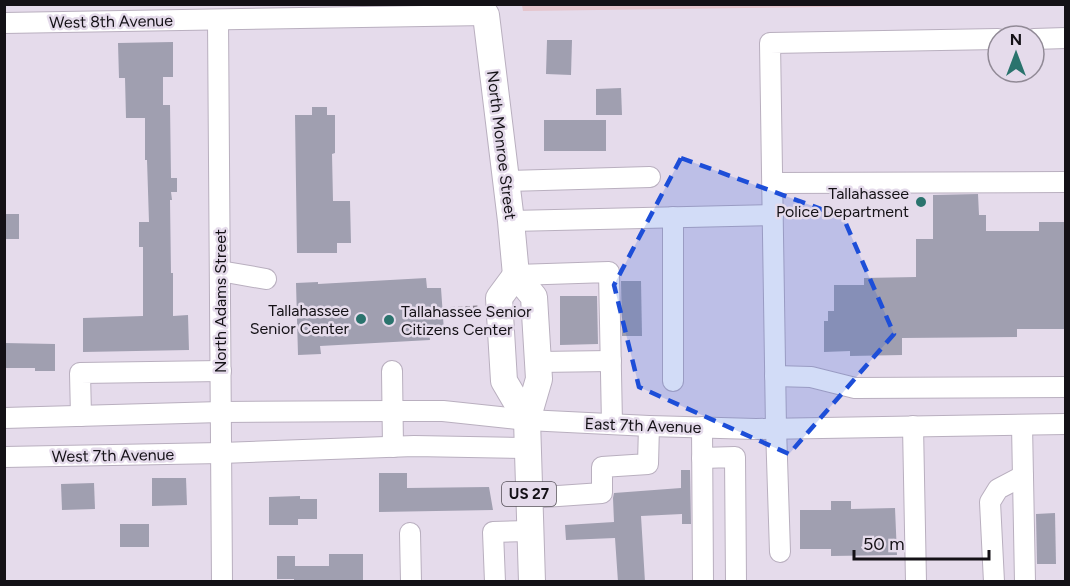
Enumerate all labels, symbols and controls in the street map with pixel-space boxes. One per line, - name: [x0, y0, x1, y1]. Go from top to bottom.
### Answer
- street label: West 8th Avenue: [49, 11, 173, 32]
- north arrow: [986, 24, 1046, 84]
- text: N: [1010, 30, 1022, 49]
- street label: North Monroe Street: [483, 70, 520, 221]
- place label: Tallahassee Police Department: [776, 184, 909, 221]
- marker: Tallahassee Police Department: [914, 195, 928, 209]
- street label: North Adams Street: [211, 229, 230, 373]
- place label: Tallahassee Senior Center: [250, 301, 350, 338]
- place label: Tallahassee Senior Citizens Center: [401, 302, 532, 339]
- marker: Tallahassee Senior Center: [354, 312, 368, 326]
- marker: Tallahassee Senior Citizens Center: [382, 313, 396, 327]
- street label: East 7th Avenue: [584, 414, 702, 437]
- street label: West 7th Avenue: [52, 445, 175, 466]
- road number: US 27: [502, 482, 556, 506]
- scale bar: [854, 523, 989, 561]
- text: 50 m: [863, 533, 905, 555]

